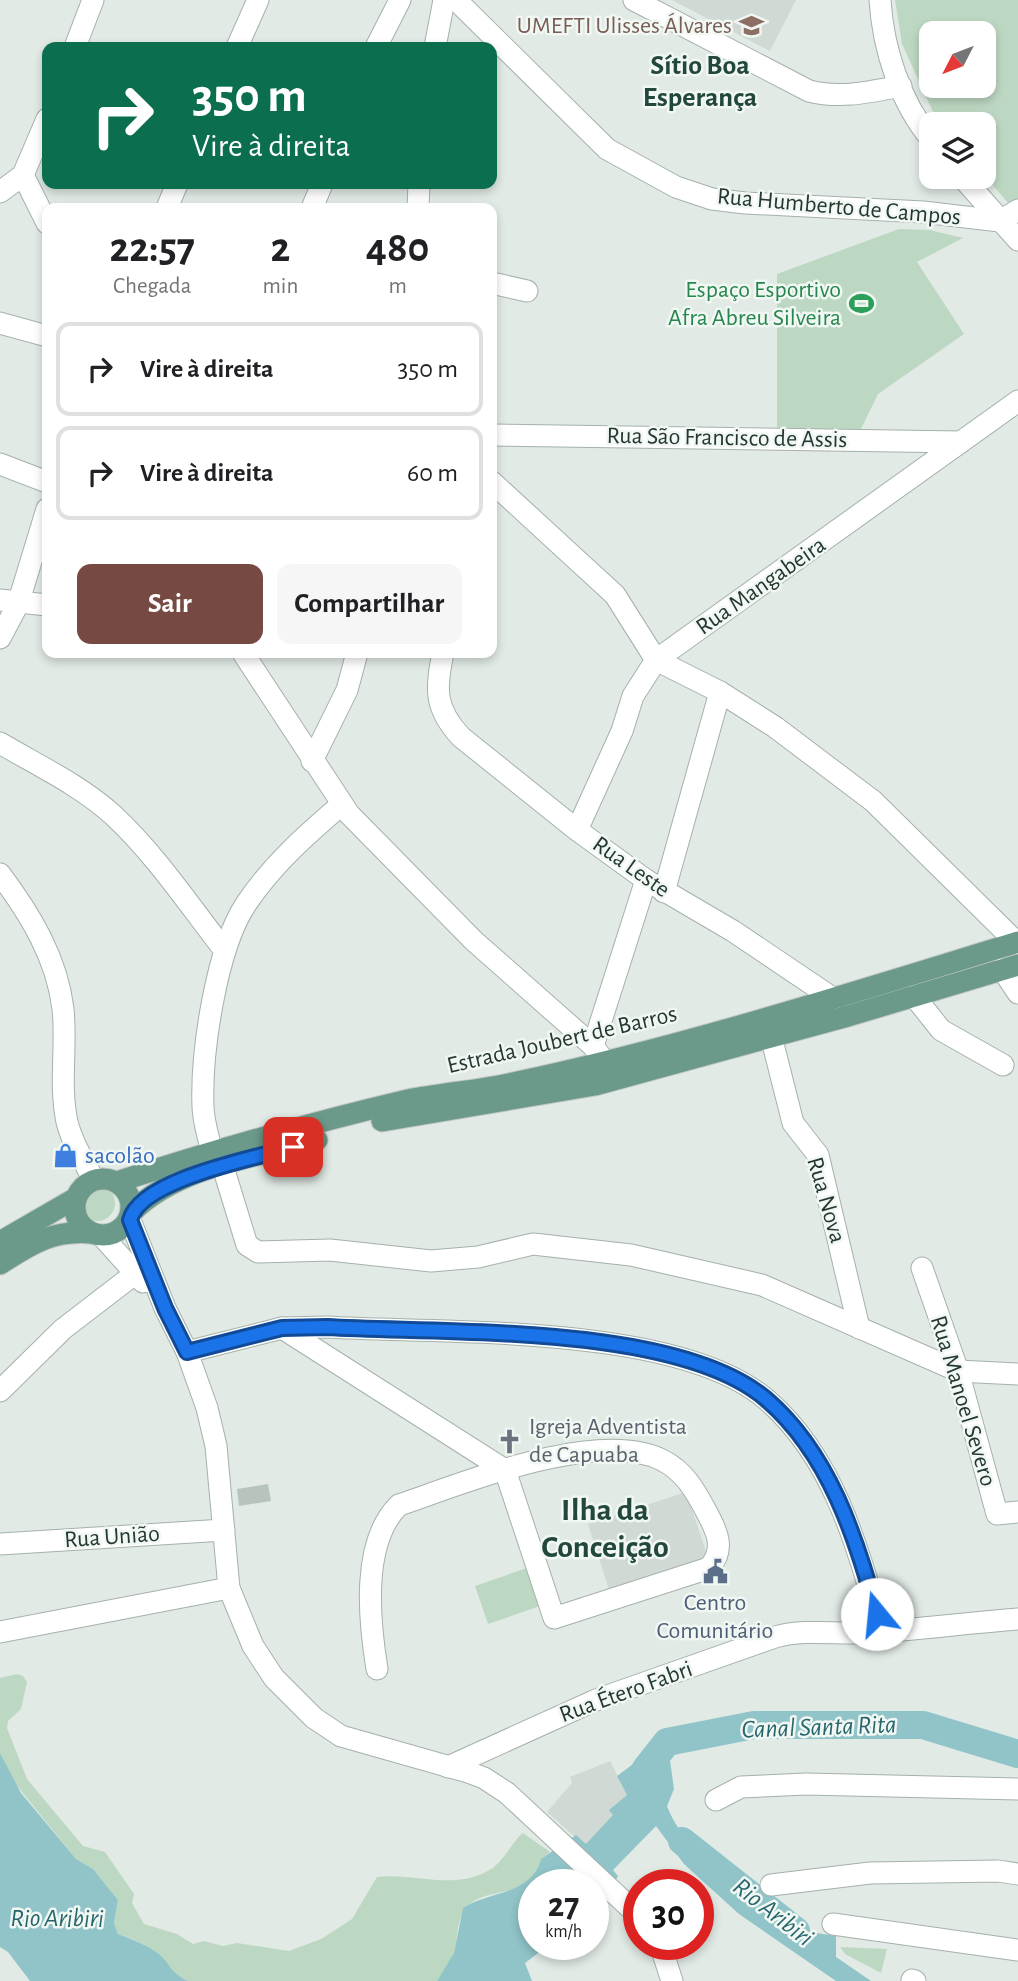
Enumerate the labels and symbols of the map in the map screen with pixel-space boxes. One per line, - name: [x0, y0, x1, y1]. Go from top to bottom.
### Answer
- place label: UMEFTI Ulisses Álvares: [517, 12, 732, 38]
- school or university icon: UMEFTI Ulisses Álvares: [738, 12, 766, 40]
- north arrow: [919, 21, 996, 98]
- district label: Sítio Boa Esperança: [643, 52, 757, 112]
- street label: Rua Humberto de Campos: [716, 184, 962, 230]
- place label: Espaço Esportivo Afra Abreu Silveira: [668, 278, 841, 330]
- sports icon: Espaço Esportivo Afra Abreu Silveira: [847, 290, 875, 318]
- street label: Rua São Francisco de Assis: [606, 424, 848, 452]
- street label: Rua Mangabeira: [692, 532, 830, 640]
- street label: Rua Leste: [588, 832, 674, 902]
- street label: Estrada Joubert de Barros: [445, 1002, 679, 1078]
- pin: [263, 1117, 323, 1177]
- shop icon: sacolão: [51, 1142, 79, 1170]
- place label: sacolão: [85, 1144, 155, 1168]
- street label: Rua Nova: [802, 1154, 850, 1246]
- street label: Rua Manoel Severo: [926, 1313, 1000, 1489]
- place label: Igreja Adventista de Capuaba: [529, 1415, 687, 1467]
- church icon: Igreja Adventista de Capuaba: [495, 1427, 523, 1455]
- district label: Ilha da Conceição: [541, 1494, 669, 1563]
- street label: Rua União: [63, 1522, 161, 1552]
- public building icon: Centro Comunitário: [701, 1558, 729, 1586]
- position arrow: [840, 1577, 914, 1651]
- place label: Centro Comunitário: [657, 1591, 773, 1643]
- street label: Rua Étero Fabri: [556, 1655, 696, 1727]
- water label: Canal Santa Rita: [741, 1711, 897, 1743]
- speed limit sign: 30: [623, 1869, 714, 1960]
- water label: Rio Aribiri: [728, 1873, 818, 1951]
- water label: Rio Aribiri: [10, 1905, 104, 1931]

